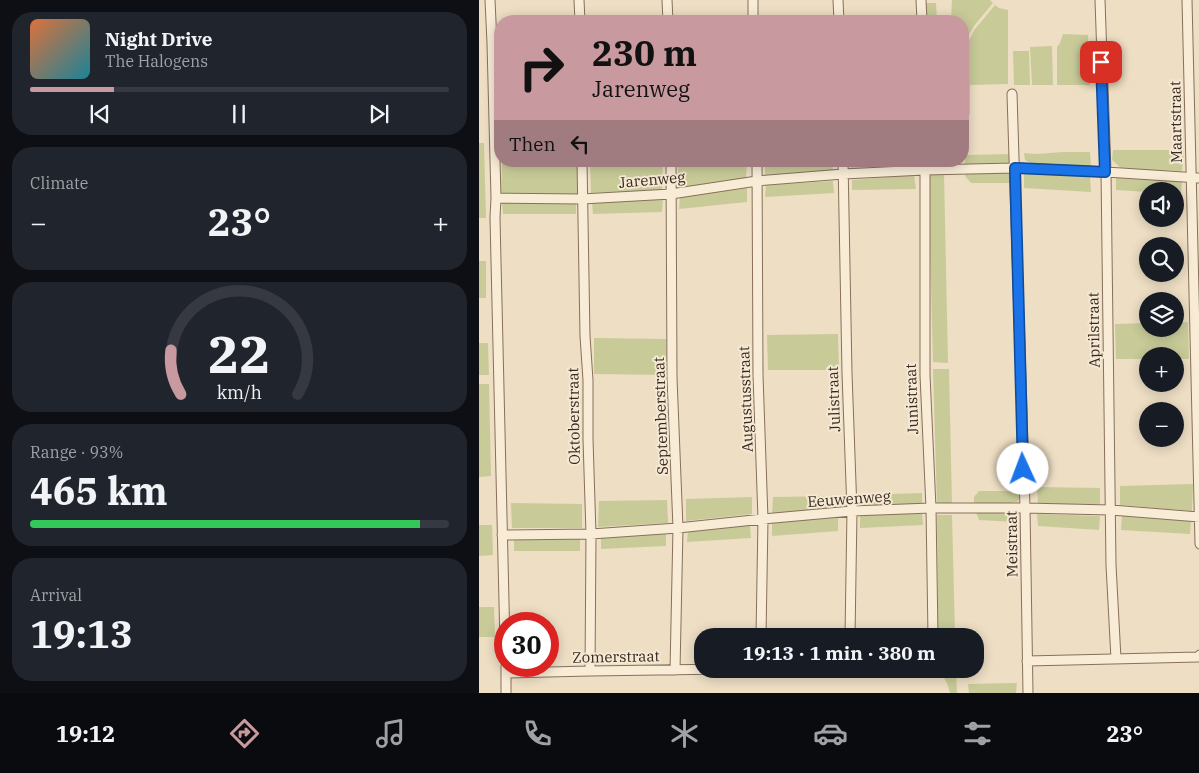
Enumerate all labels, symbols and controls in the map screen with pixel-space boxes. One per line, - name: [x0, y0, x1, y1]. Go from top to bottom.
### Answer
- text: Night Drive: [105, 27, 213, 51]
- text: 230 m: [592, 30, 697, 76]
- icon: right: [509, 35, 574, 100]
- pin: [1080, 41, 1122, 83]
- icon: arrive: [1087, 48, 1115, 76]
- text: The Halogens: [105, 51, 208, 71]
- text: Jarenweg: [592, 74, 690, 103]
- street label: Maartstraat: [1165, 81, 1186, 163]
- icon: previous: [86, 100, 114, 128]
- icon: pause: [225, 100, 253, 128]
- icon: next: [365, 100, 393, 128]
- icon: left: [566, 130, 594, 158]
- text: Then: [509, 132, 556, 156]
- street label: Jarenweg: [618, 167, 686, 192]
- text: Climate: [30, 173, 88, 193]
- map controls: [1139, 182, 1184, 447]
- button: sound: [1139, 182, 1184, 227]
- text: 23°: [208, 197, 271, 246]
- text: −: [30, 204, 47, 241]
- text: +: [432, 204, 449, 241]
- button: search: [1139, 237, 1184, 282]
- street label: Aprilstraat: [1083, 292, 1104, 368]
- button: layers: [1139, 292, 1184, 337]
- text: 22: [208, 320, 271, 387]
- street label: Augustusstraat: [734, 345, 757, 453]
- button: +: [1139, 347, 1184, 392]
- street label: Septemberstraat: [649, 357, 672, 475]
- street label: Junistraat: [901, 363, 922, 435]
- street label: Julistraat: [823, 366, 844, 432]
- street label: Oktoberstraat: [563, 367, 584, 465]
- text: km/h: [217, 381, 262, 404]
- button: −: [1139, 402, 1184, 447]
- text: Range · 93%: [30, 442, 123, 462]
- position arrow: [996, 442, 1048, 494]
- text: 465 km: [30, 466, 168, 515]
- street label: Eeuwenweg: [807, 486, 891, 511]
- street label: Meistraat: [1001, 511, 1022, 577]
- text: Arrival: [30, 585, 82, 605]
- text: 19:13: [30, 609, 133, 658]
- speed limit sign: 30: [494, 612, 559, 677]
- text: 19:13 · 1 min · 380 m: [743, 641, 935, 665]
- street label: Zomerstraat: [572, 646, 660, 667]
- icon: directions: [227, 716, 262, 751]
- icon: music: [373, 716, 408, 751]
- icon: phone: [520, 716, 555, 751]
- icon: climate: [667, 716, 702, 751]
- icon: car: [813, 716, 848, 751]
- icon: filters: [960, 716, 995, 751]
- text: 19:12: [56, 719, 115, 748]
- text: 23°: [1106, 719, 1143, 748]

